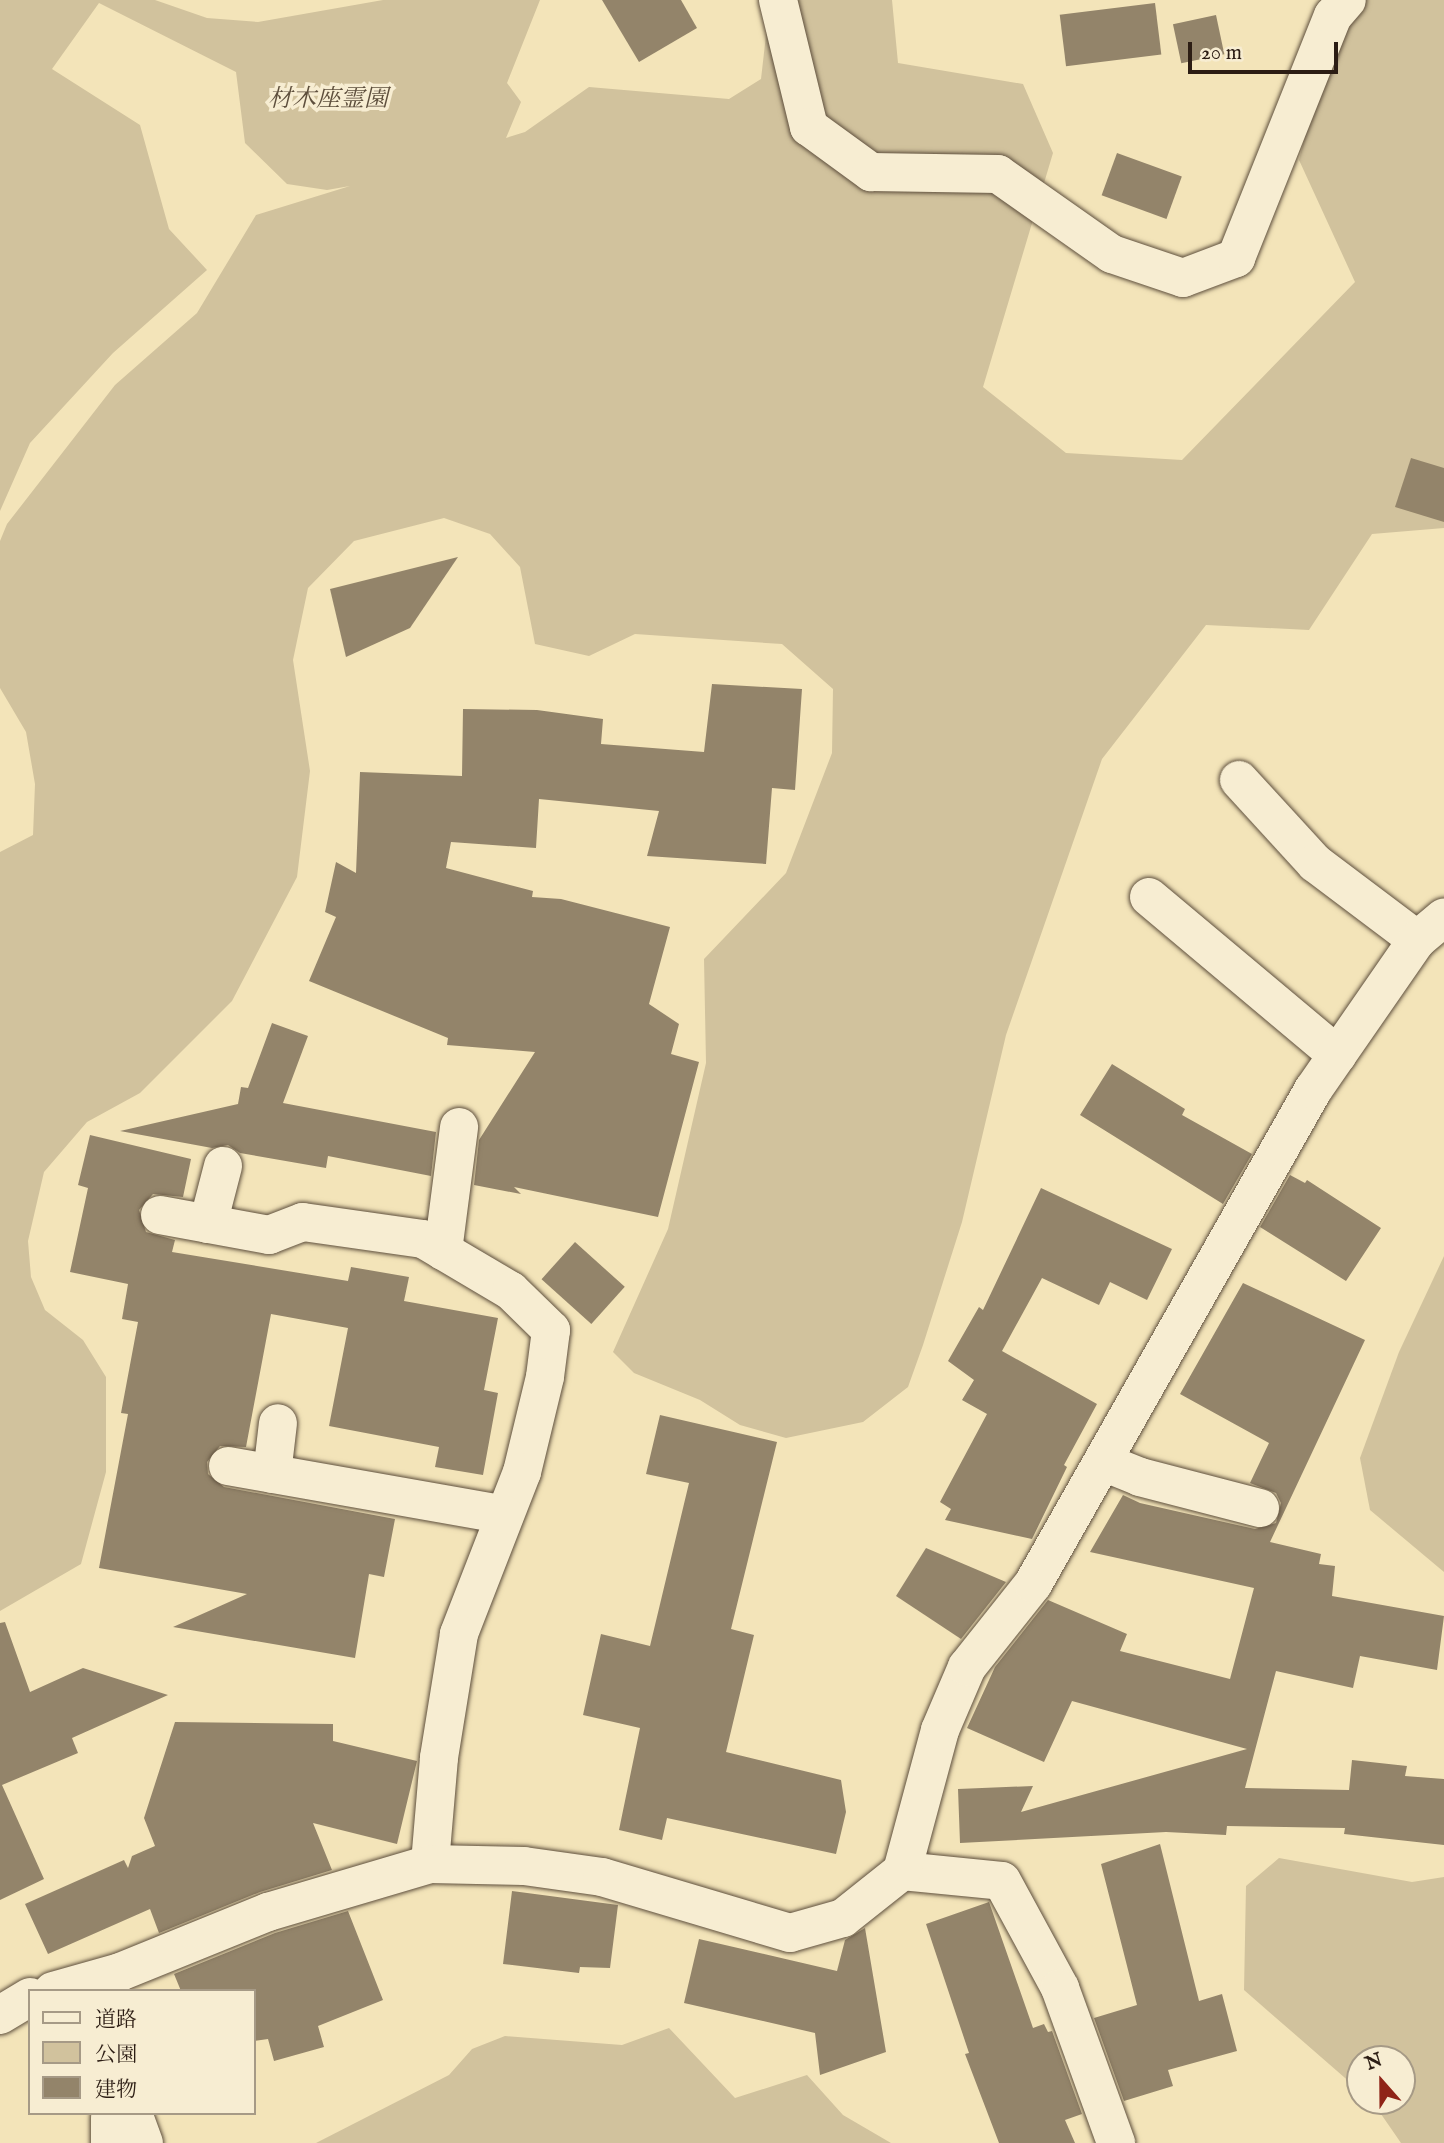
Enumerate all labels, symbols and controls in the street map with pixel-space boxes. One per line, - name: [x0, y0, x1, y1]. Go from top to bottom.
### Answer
- scale bar: [1192, 28, 1342, 72]
- text: 20 m: [1201, 40, 1242, 67]
- park label: 材木座霊園: [268, 86, 388, 114]
- legend: [28, 1989, 256, 2115]
- text: 道路: [95, 2007, 137, 2034]
- text: 公園: [95, 2042, 137, 2069]
- north arrow: [1346, 2045, 1416, 2115]
- text: N: [1362, 2048, 1386, 2076]
- text: 建物: [95, 2077, 137, 2104]

